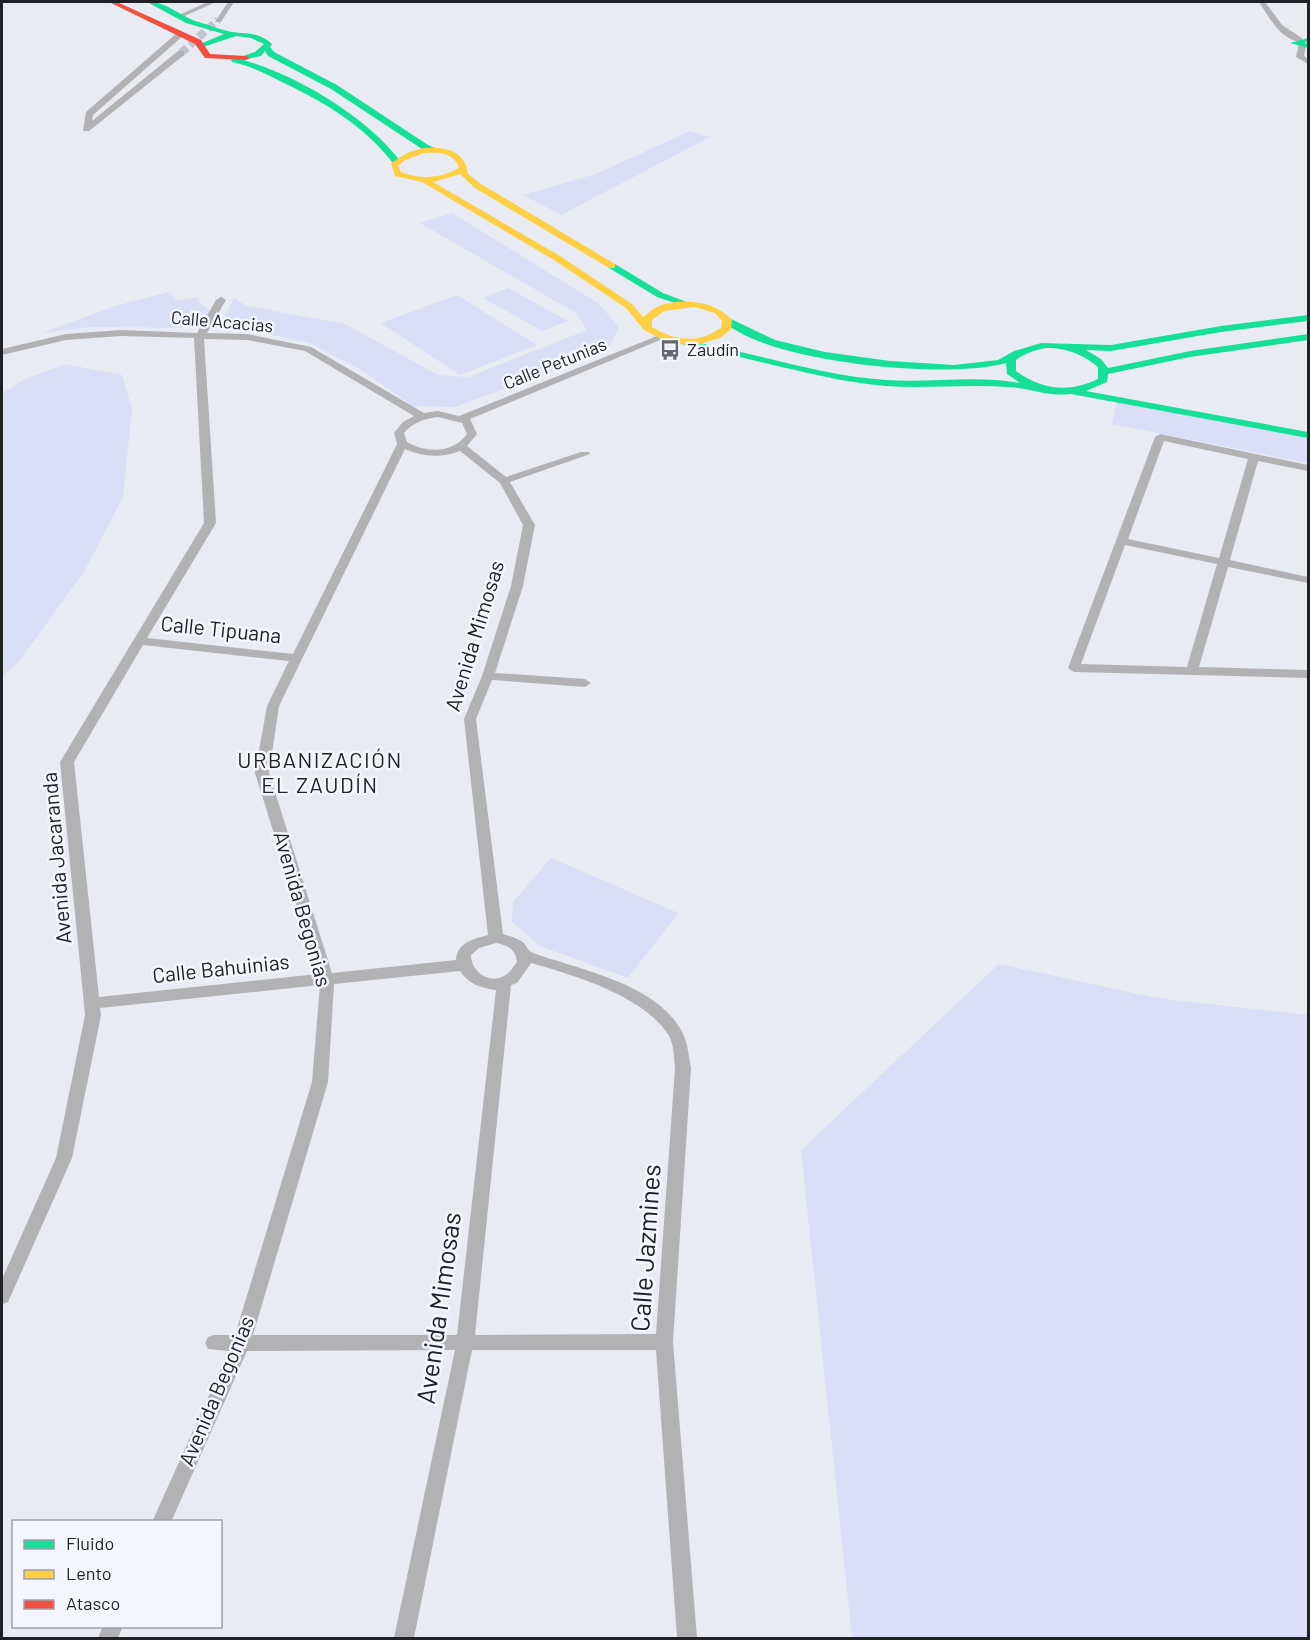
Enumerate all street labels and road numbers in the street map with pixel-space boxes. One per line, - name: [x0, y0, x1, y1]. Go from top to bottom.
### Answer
- street label: Calle Acacias: [170, 306, 274, 336]
- street label: Calle Petunias: [500, 332, 610, 394]
- street label: Avenida Mimosas: [439, 557, 508, 714]
- street label: Calle Tipuana: [160, 610, 283, 647]
- street label: Avenida Jacaranda: [36, 771, 75, 945]
- street label: Avenida Begonias: [269, 828, 338, 989]
- street label: Calle Bahuinias: [151, 948, 291, 987]
- street label: Calle Jazmines: [623, 1163, 666, 1333]
- street label: Avenida Mimosas: [409, 1210, 466, 1406]
- street label: Avenida Begonias: [173, 1312, 259, 1469]

